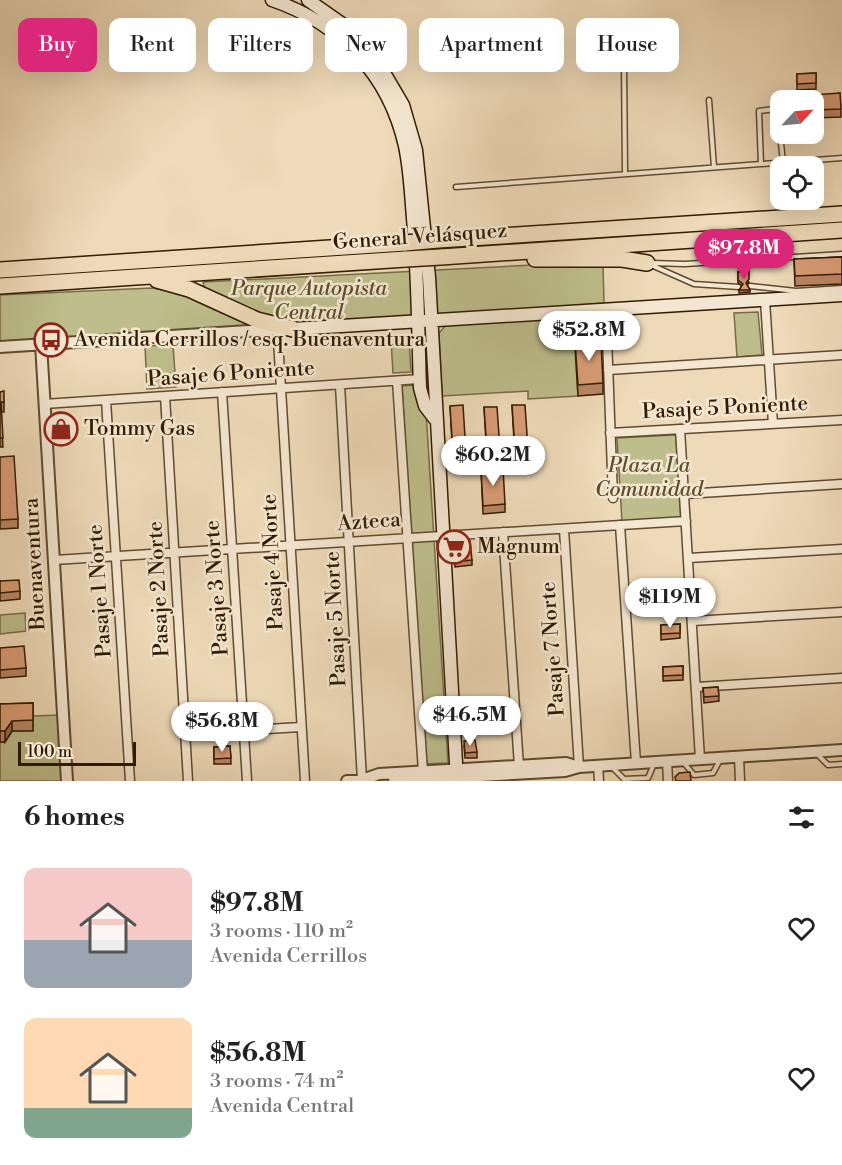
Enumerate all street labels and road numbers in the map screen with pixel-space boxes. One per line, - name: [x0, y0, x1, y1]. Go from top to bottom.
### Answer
- street label: General Velásquez: [332, 218, 508, 256]
- street label: Pasaje 6 Poniente: [146, 355, 316, 393]
- street label: Pasaje 5 Poniente: [641, 391, 809, 425]
- street label: Pasaje 4 Norte: [256, 493, 290, 631]
- street label: Buenaventura: [19, 497, 52, 632]
- street label: Azteca: [335, 507, 402, 537]
- street label: Pasaje 3 Norte: [199, 519, 235, 657]
- street label: Pasaje 2 Norte: [142, 520, 176, 658]
- street label: Pasaje 1 Norte: [82, 524, 118, 658]
- street label: Pasaje 5 Norte: [319, 550, 353, 688]
- street label: Pasaje 7 Norte: [535, 581, 571, 717]

